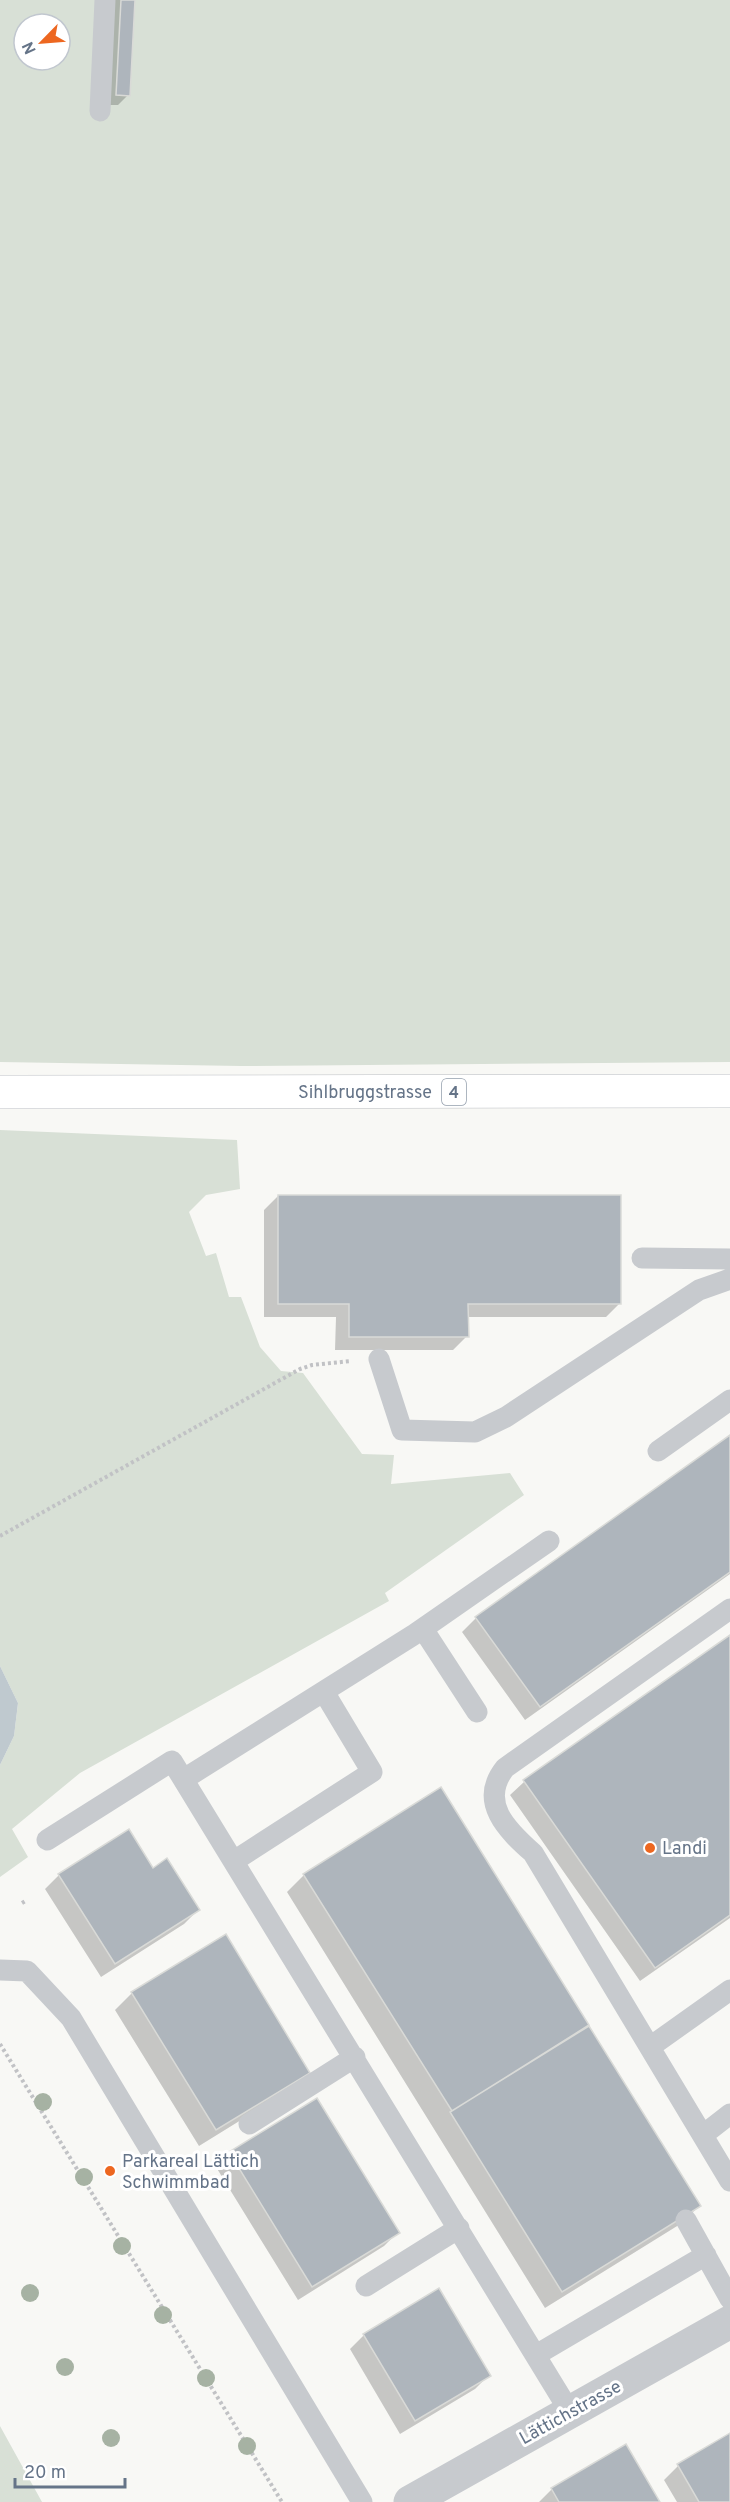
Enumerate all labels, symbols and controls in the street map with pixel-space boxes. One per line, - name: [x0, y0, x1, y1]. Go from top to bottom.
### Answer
- north arrow: [12, 12, 72, 72]
- text: N: [19, 38, 42, 57]
- road number: 4: [442, 1079, 466, 1105]
- street label: Sihlbruggstrasse: [298, 1082, 432, 1105]
- place label: Landi: [662, 1838, 707, 1861]
- marker: Landi: [643, 1841, 657, 1855]
- place label: Parkareal Lättich Schwimmbad: [122, 2151, 259, 2195]
- marker: Parkareal Lättich Schwimmbad: [103, 2164, 117, 2178]
- street label: Lättichstrasse: [516, 2376, 626, 2451]
- scale bar: [15, 2451, 124, 2489]
- text: 20 m: [24, 2462, 66, 2485]

